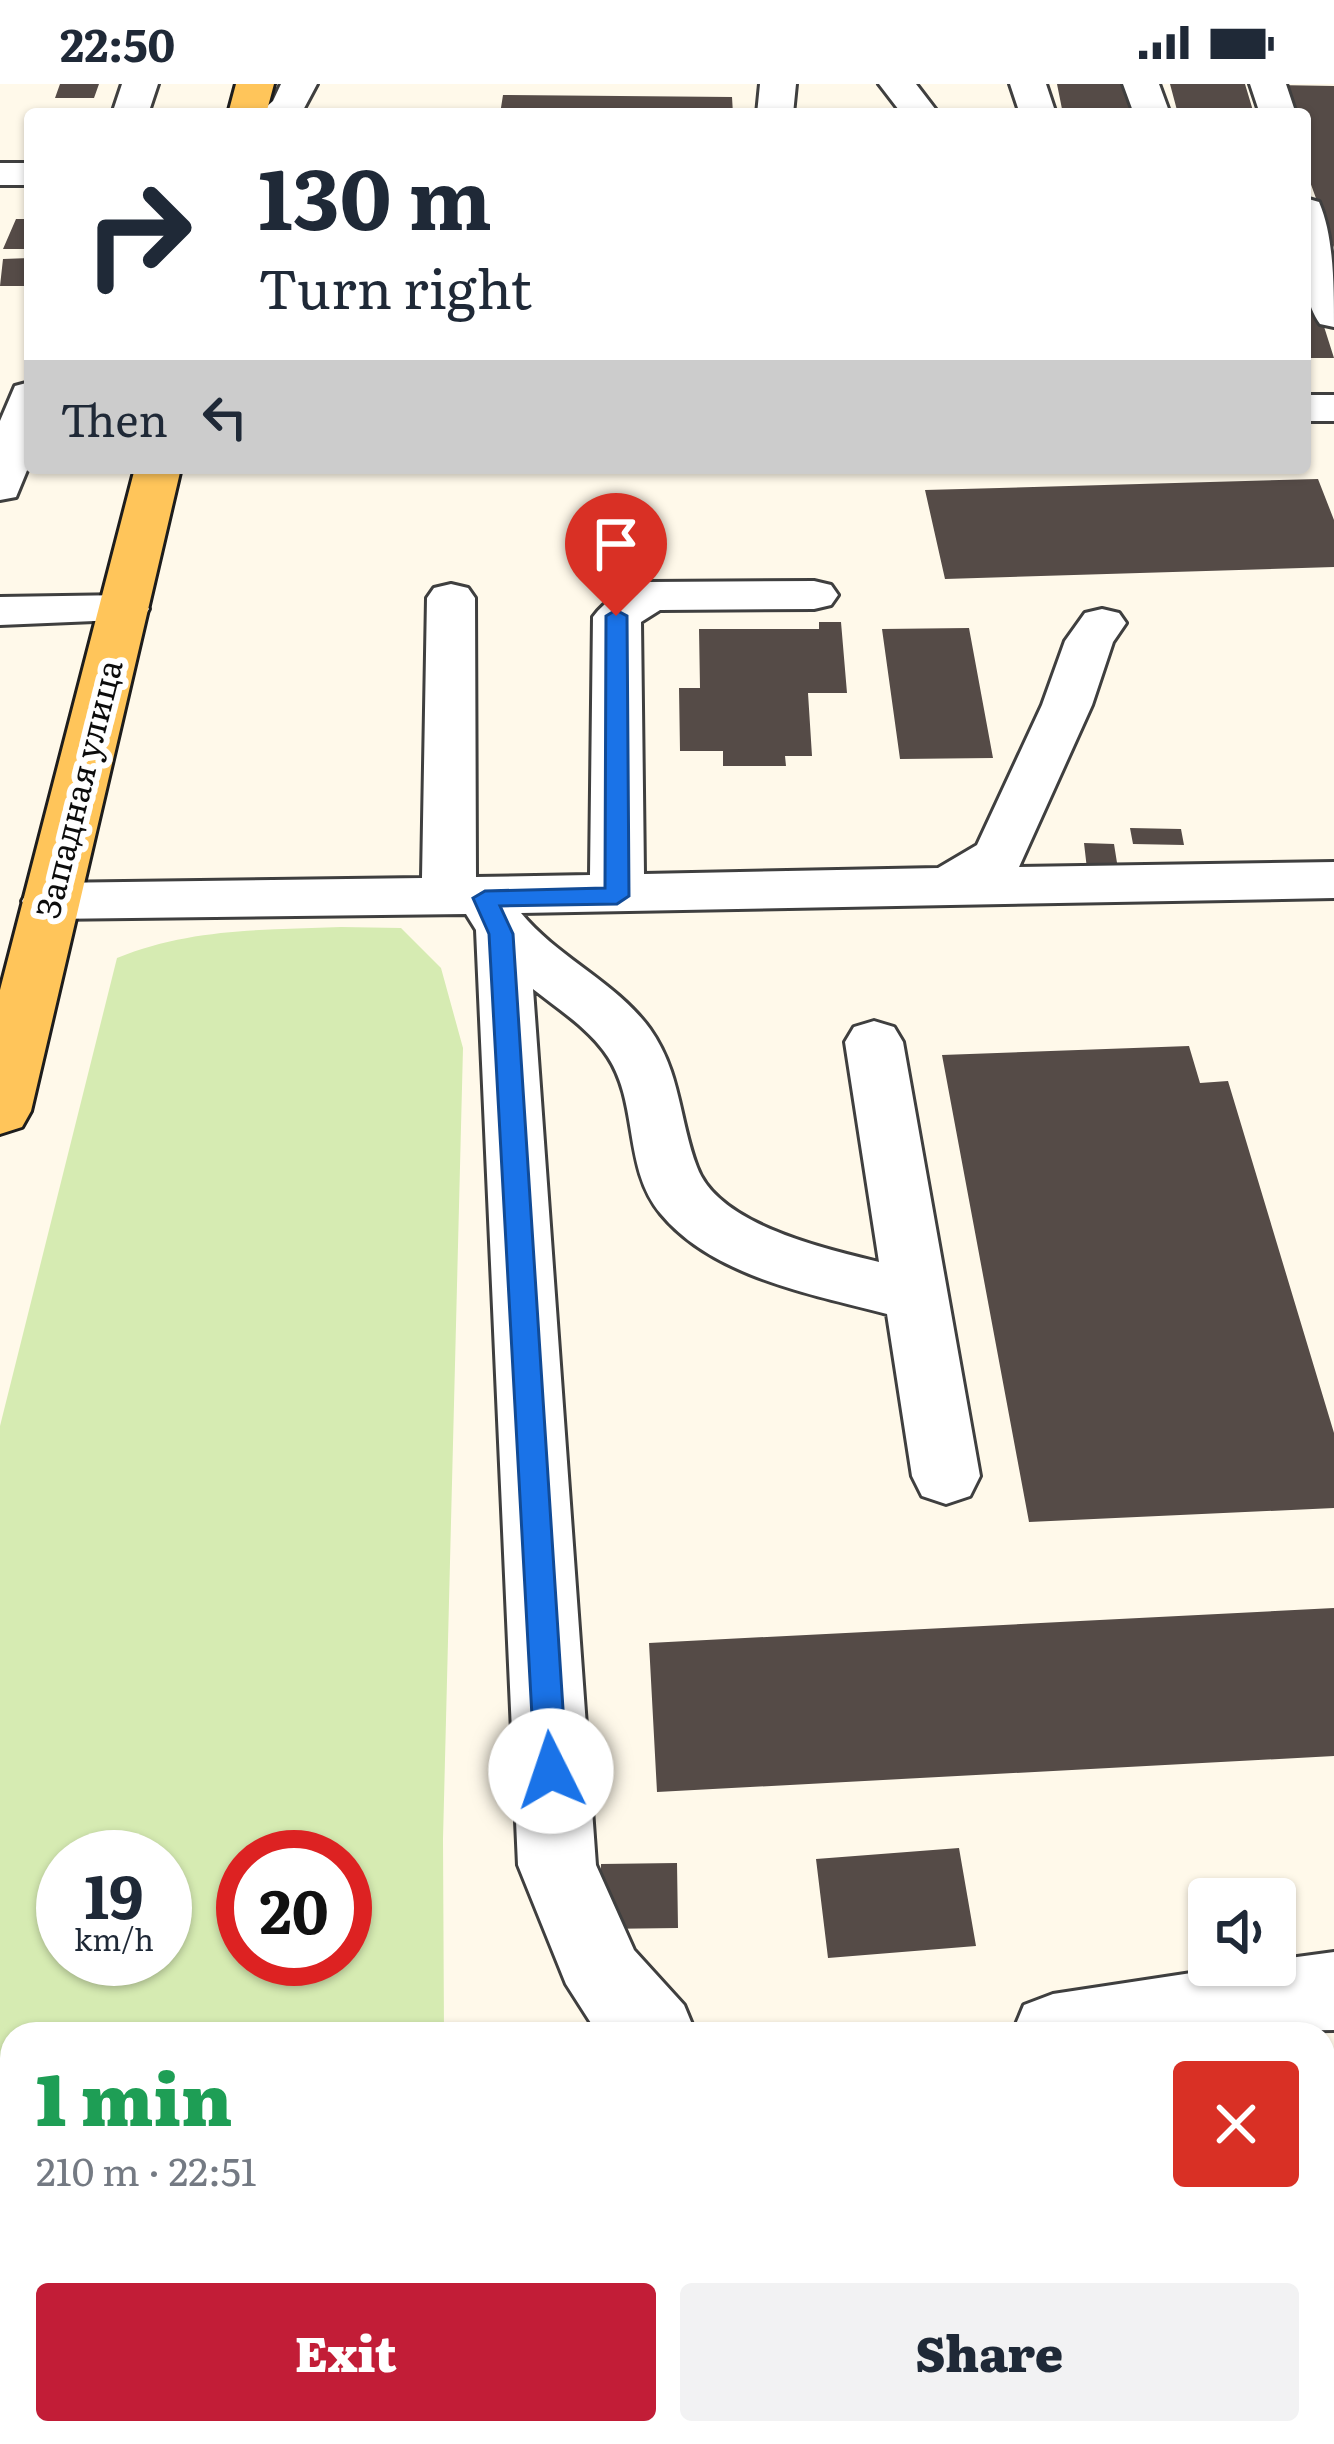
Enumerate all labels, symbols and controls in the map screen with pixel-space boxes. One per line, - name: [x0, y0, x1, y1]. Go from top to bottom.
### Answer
- text: 22:50: [60, 9, 175, 76]
- text: 130 m: [258, 131, 492, 256]
- icon: right: [60, 156, 216, 312]
- text: Turn right: [258, 245, 532, 326]
- text: Then: [60, 384, 168, 451]
- icon: left: [192, 384, 258, 450]
- pin: [565, 493, 667, 616]
- icon: arrive: [583, 511, 649, 577]
- street label: Западная улица: [21, 654, 132, 923]
- position arrow: [488, 1708, 614, 1834]
- speed limit sign: 20: [216, 1830, 372, 1986]
- text: 19: [84, 1848, 144, 1937]
- map controls: [1188, 1878, 1296, 1986]
- button: sound: [1188, 1878, 1296, 1986]
- text: km/h: [74, 1916, 154, 1960]
- text: 1 min: [36, 2041, 232, 2148]
- button: close: [1173, 2061, 1299, 2187]
- text: 210 m · 22:51: [36, 2140, 257, 2198]
- button: Exit: [36, 2283, 656, 2421]
- button: Share: [680, 2283, 1299, 2421]

